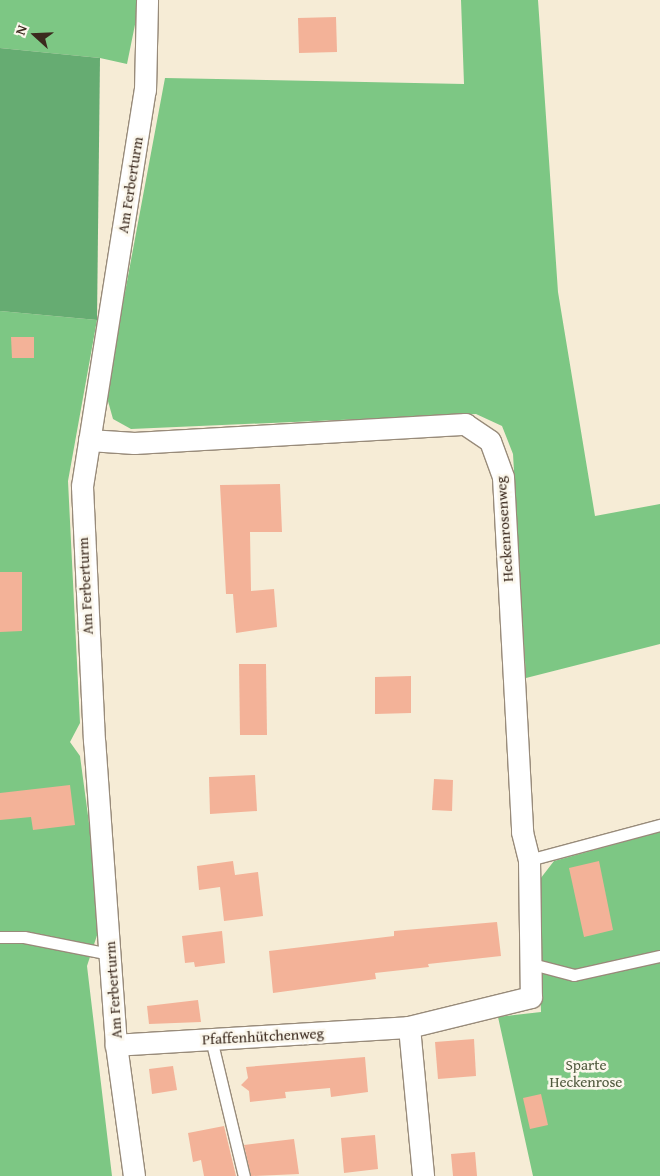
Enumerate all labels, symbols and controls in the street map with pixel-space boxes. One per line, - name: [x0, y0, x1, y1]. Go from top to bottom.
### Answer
- north arrow: [10, 10, 60, 60]
- text: N: [10, 22, 32, 38]
- street label: Am Ferberturm: [113, 135, 147, 235]
- street label: Heckenrosenweg: [491, 475, 517, 583]
- street label: Am Ferberturm: [73, 537, 97, 635]
- street label: Am Ferberturm: [101, 941, 125, 1039]
- street label: Pfaffenhütchenweg: [202, 1024, 324, 1048]
- park label: Sparte Heckenrose: [550, 1055, 622, 1090]

